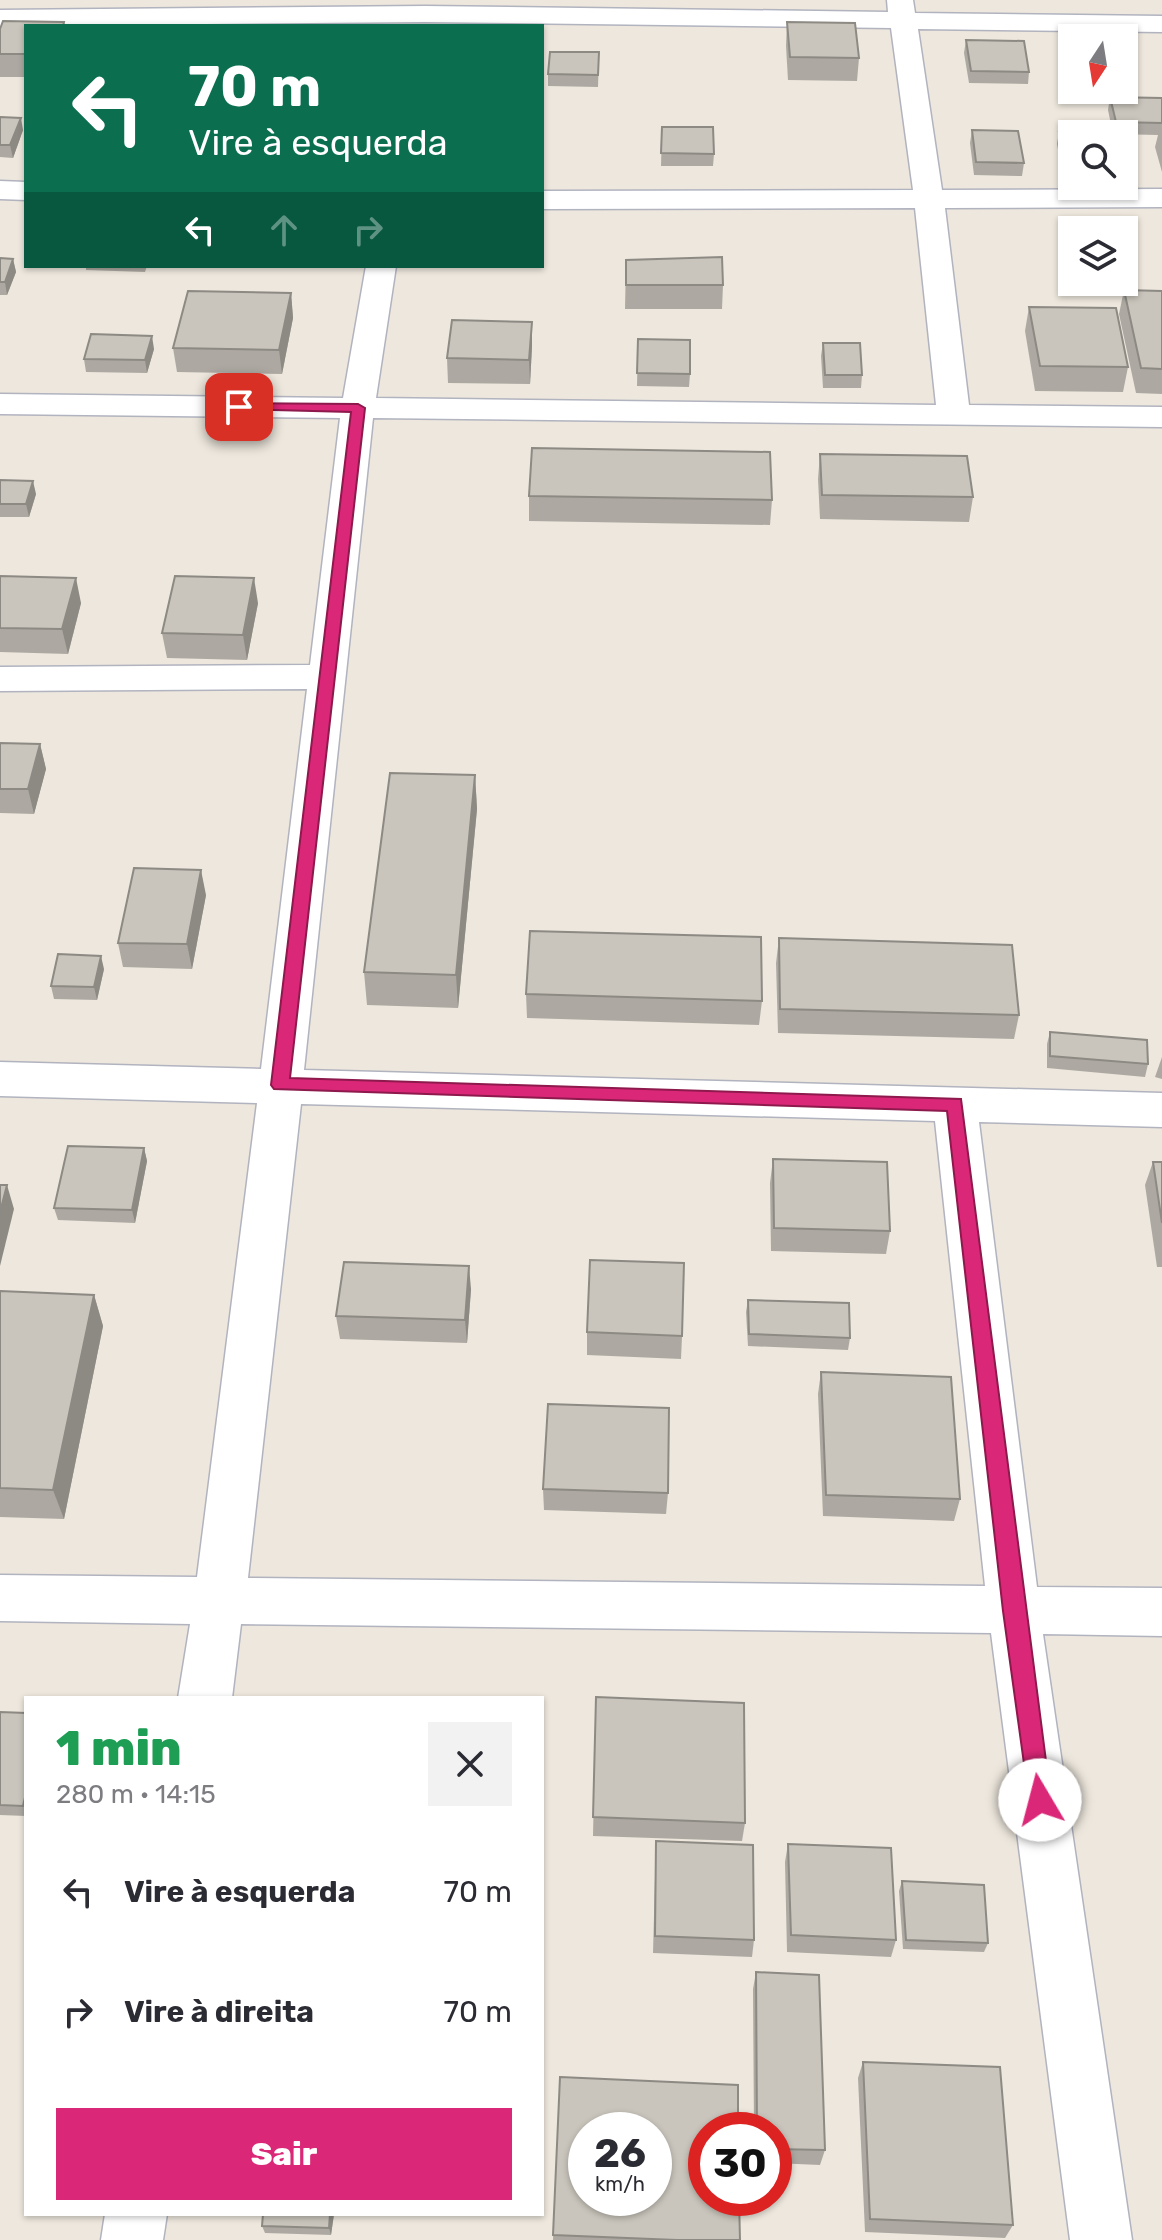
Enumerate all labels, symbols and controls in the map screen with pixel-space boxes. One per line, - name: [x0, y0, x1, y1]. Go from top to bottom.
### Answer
- north arrow: [1058, 24, 1138, 104]
- map controls: [1058, 24, 1138, 296]
- text: 70 m: [188, 54, 321, 120]
- icon: left: [56, 56, 160, 160]
- button: search: [1058, 120, 1138, 200]
- text: Vire à esquerda: [188, 121, 448, 164]
- icon: left: [178, 208, 222, 252]
- icon: ahead: [262, 208, 306, 252]
- icon: right: [346, 208, 390, 252]
- button: layers: [1058, 216, 1138, 296]
- pin: [205, 373, 273, 441]
- icon: arrive: [217, 385, 261, 429]
- text: 1 min: [56, 1720, 182, 1777]
- button: close: [428, 1722, 512, 1806]
- position arrow: [998, 1758, 1082, 1842]
- text: 280 m · 14:15: [56, 1779, 216, 1810]
- icon: left: [56, 1870, 100, 1914]
- text: Vire à esquerda: [124, 1874, 355, 1910]
- text: 70 m: [444, 1874, 512, 1910]
- icon: right: [56, 1990, 100, 2034]
- text: Vire à direita: [124, 1994, 314, 2030]
- text: 70 m: [444, 1994, 512, 2030]
- button: Sair: [56, 2108, 512, 2200]
- speed limit sign: 30: [688, 2112, 792, 2216]
- text: 26: [594, 2130, 646, 2177]
- text: km/h: [595, 2172, 645, 2196]

